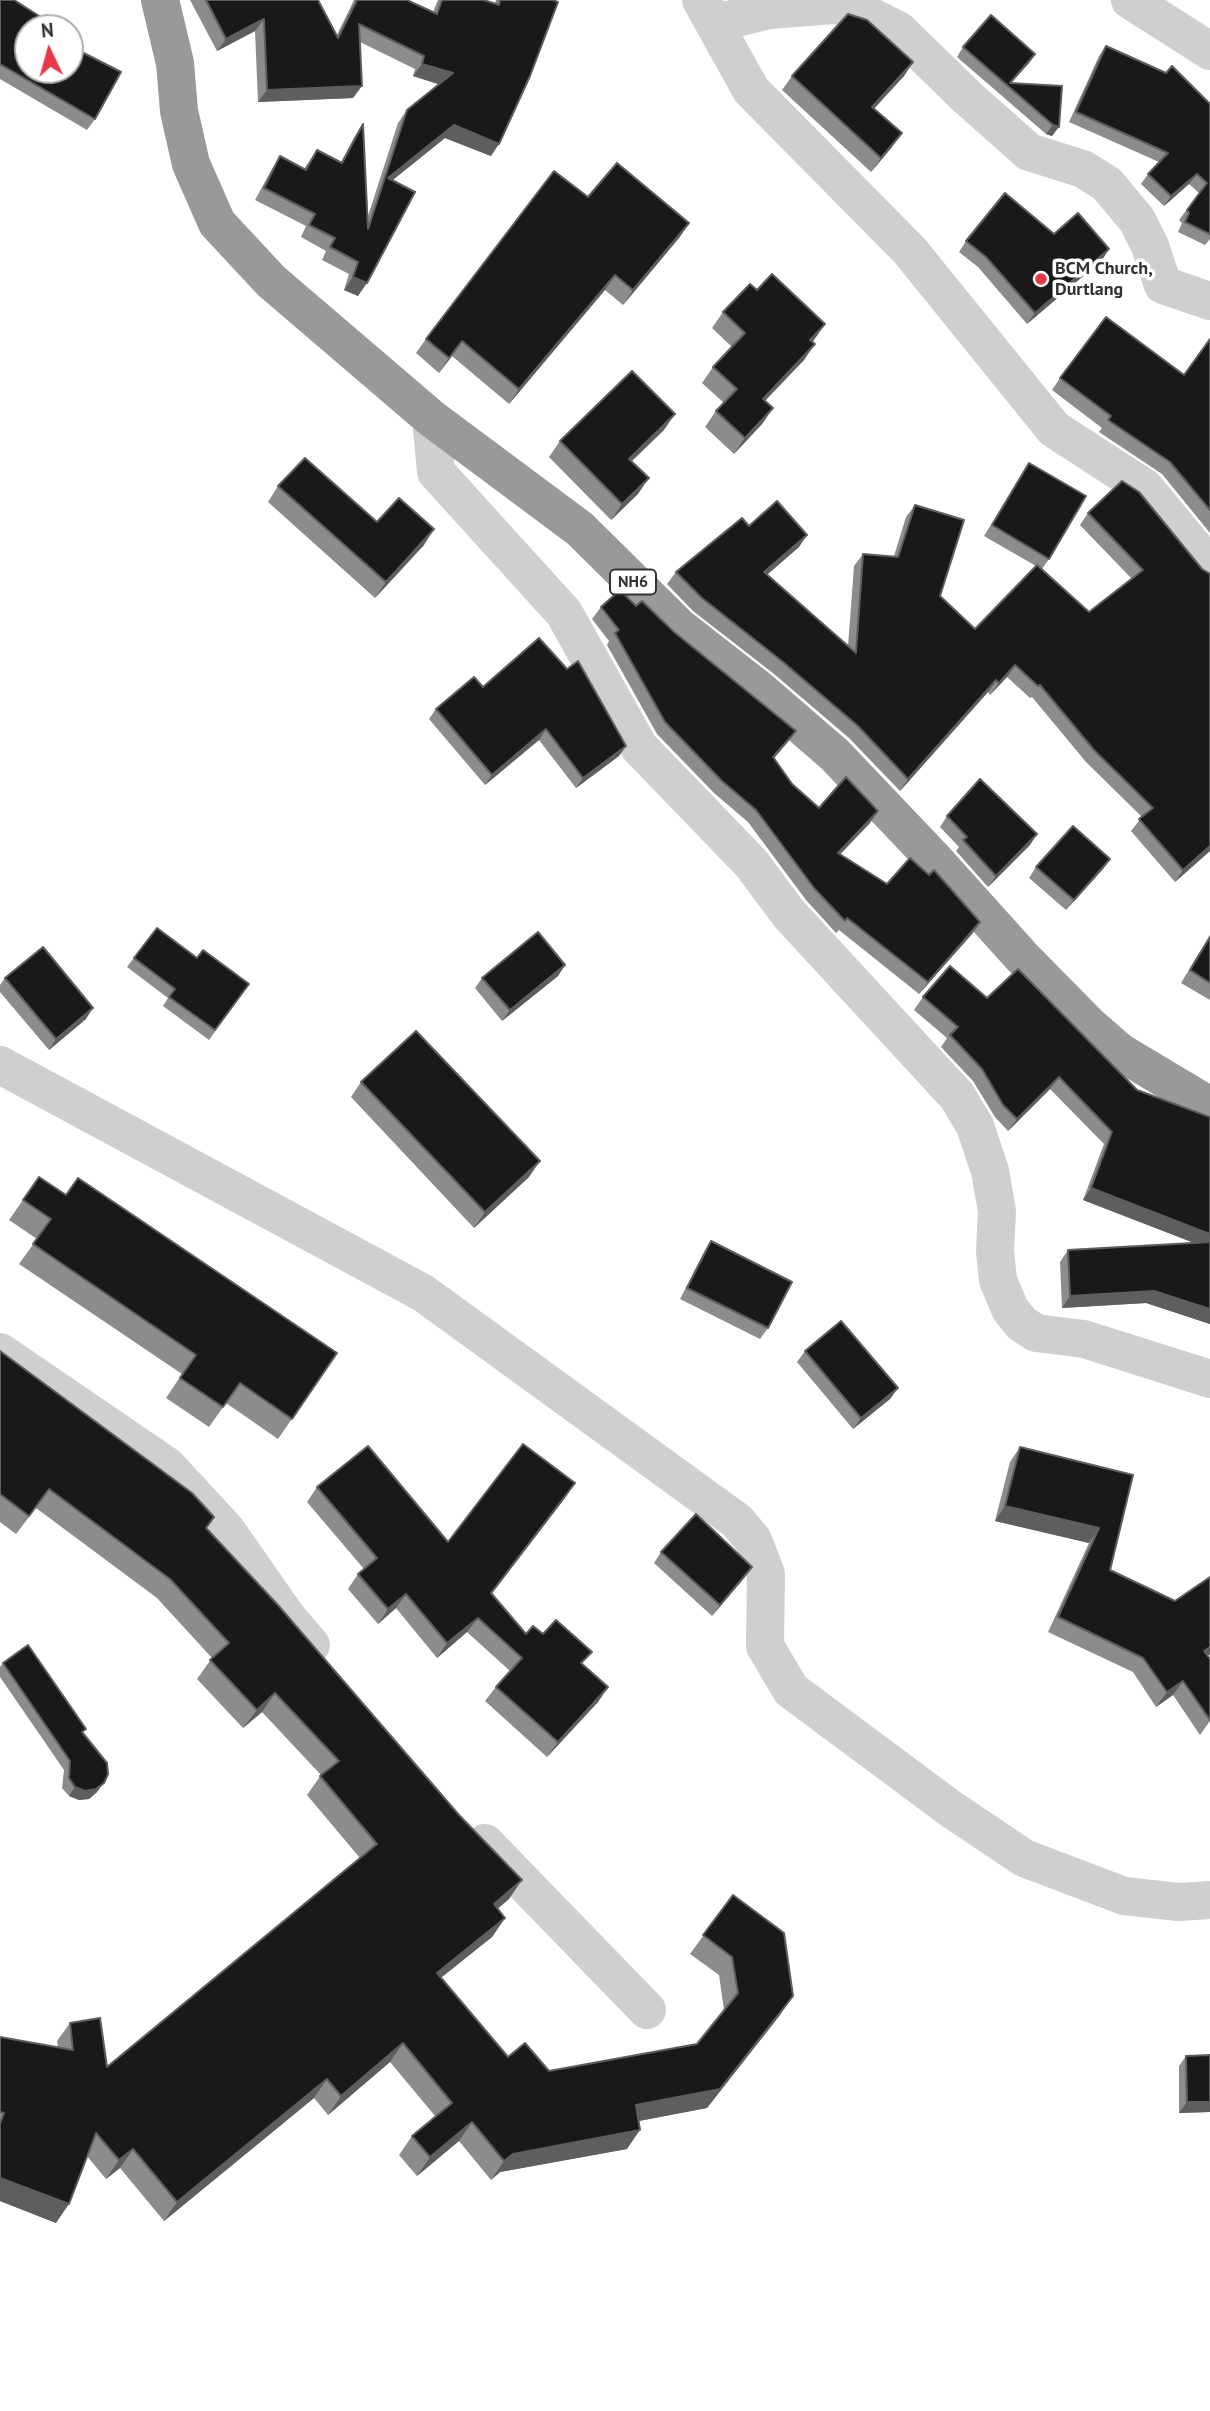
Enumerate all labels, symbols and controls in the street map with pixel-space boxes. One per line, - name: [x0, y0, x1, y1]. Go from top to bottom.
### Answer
- north arrow: [14, 14, 84, 84]
- text: N: [40, 18, 55, 43]
- place label: BCM Church, Durtlang: [1055, 258, 1153, 300]
- marker: BCM Church, Durtlang: [1033, 271, 1049, 287]
- road number: NH6: [610, 569, 656, 594]

